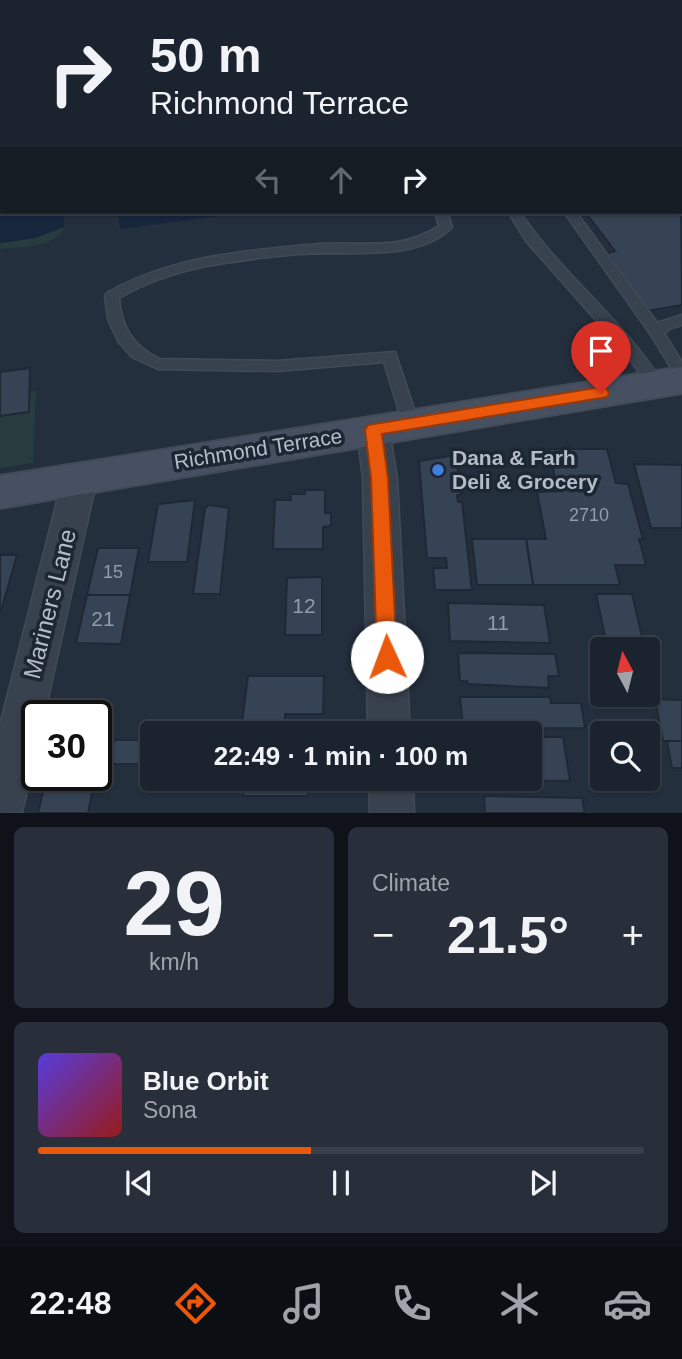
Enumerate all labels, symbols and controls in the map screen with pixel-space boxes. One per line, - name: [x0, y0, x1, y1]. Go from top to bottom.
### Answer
- icon: right: [35, 28, 126, 119]
- text: 50 m: [150, 28, 262, 82]
- text: Richmond Terrace: [150, 85, 409, 121]
- icon: left: [249, 161, 287, 199]
- icon: ahead: [322, 161, 360, 199]
- icon: right: [395, 161, 433, 199]
- pin: [571, 321, 631, 393]
- icon: arrive: [582, 332, 620, 370]
- street label: Richmond Terrace: [172, 424, 344, 473]
- place label: Dana & Farh Deli & Grocery: [452, 446, 598, 493]
- marker: Dana & Farh Deli & Grocery: [430, 462, 446, 478]
- house number: 2710: [569, 505, 609, 525]
- street label: Mariners Lane: [18, 526, 81, 682]
- house number: 15: [103, 562, 123, 582]
- house number: 12: [292, 594, 316, 617]
- house number: 21: [91, 607, 115, 630]
- house number: 11: [487, 611, 509, 634]
- position arrow: [350, 620, 424, 694]
- north arrow: [590, 637, 660, 707]
- map controls: [590, 637, 660, 791]
- speed limit sign: 30: [21, 700, 112, 791]
- button: search: [590, 721, 660, 791]
- text: 22:49 · 1 min · 100 m: [214, 741, 468, 771]
- text: 29: [123, 853, 225, 954]
- text: Climate: [372, 870, 450, 896]
- text: 21.5°: [447, 906, 569, 964]
- text: −: [372, 914, 394, 956]
- text: +: [622, 914, 644, 956]
- text: km/h: [149, 949, 199, 975]
- text: Blue Orbit: [143, 1066, 269, 1096]
- text: Sona: [143, 1097, 197, 1123]
- icon: previous: [120, 1164, 158, 1202]
- icon: pause: [322, 1164, 360, 1202]
- icon: next: [524, 1164, 562, 1202]
- icon: directions: [171, 1279, 220, 1328]
- icon: music: [279, 1279, 328, 1328]
- icon: phone: [387, 1279, 436, 1328]
- icon: climate: [495, 1279, 544, 1328]
- icon: car: [603, 1279, 652, 1328]
- text: 22:48: [30, 1285, 111, 1321]

